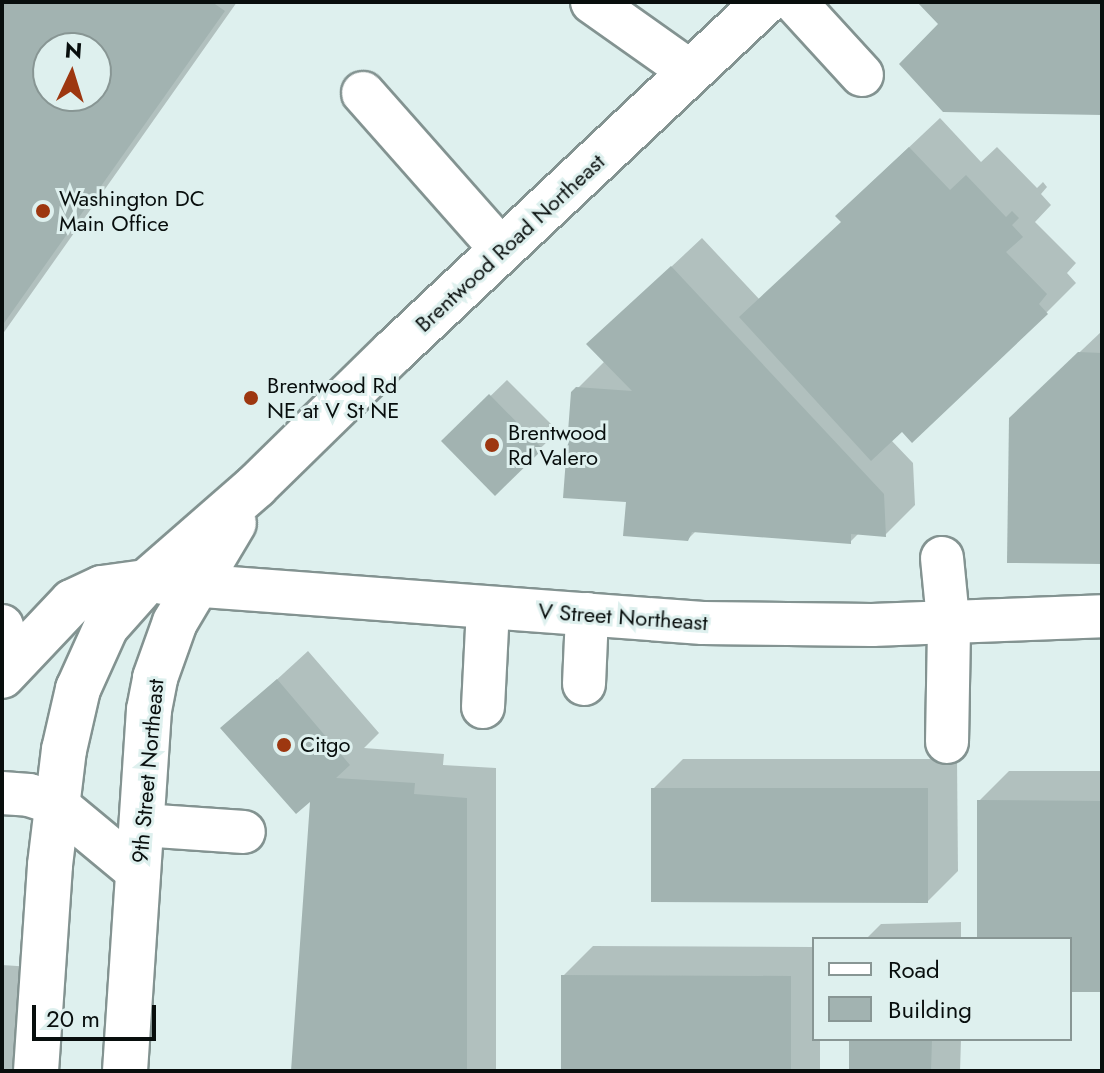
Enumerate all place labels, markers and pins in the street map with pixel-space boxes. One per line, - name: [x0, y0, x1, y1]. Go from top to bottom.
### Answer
- place label: Washington DC Main Office: [59, 185, 205, 236]
- marker: Washington DC Main Office: [34, 202, 52, 220]
- place label: Brentwood Rd NE at V St NE: [267, 372, 399, 424]
- marker: Brentwood Rd NE at V St NE: [242, 389, 260, 407]
- place label: Brentwood Rd Valero: [508, 419, 607, 470]
- marker: Brentwood Rd Valero: [483, 436, 501, 454]
- place label: Citgo: [300, 732, 351, 758]
- marker: Citgo: [275, 736, 293, 754]

